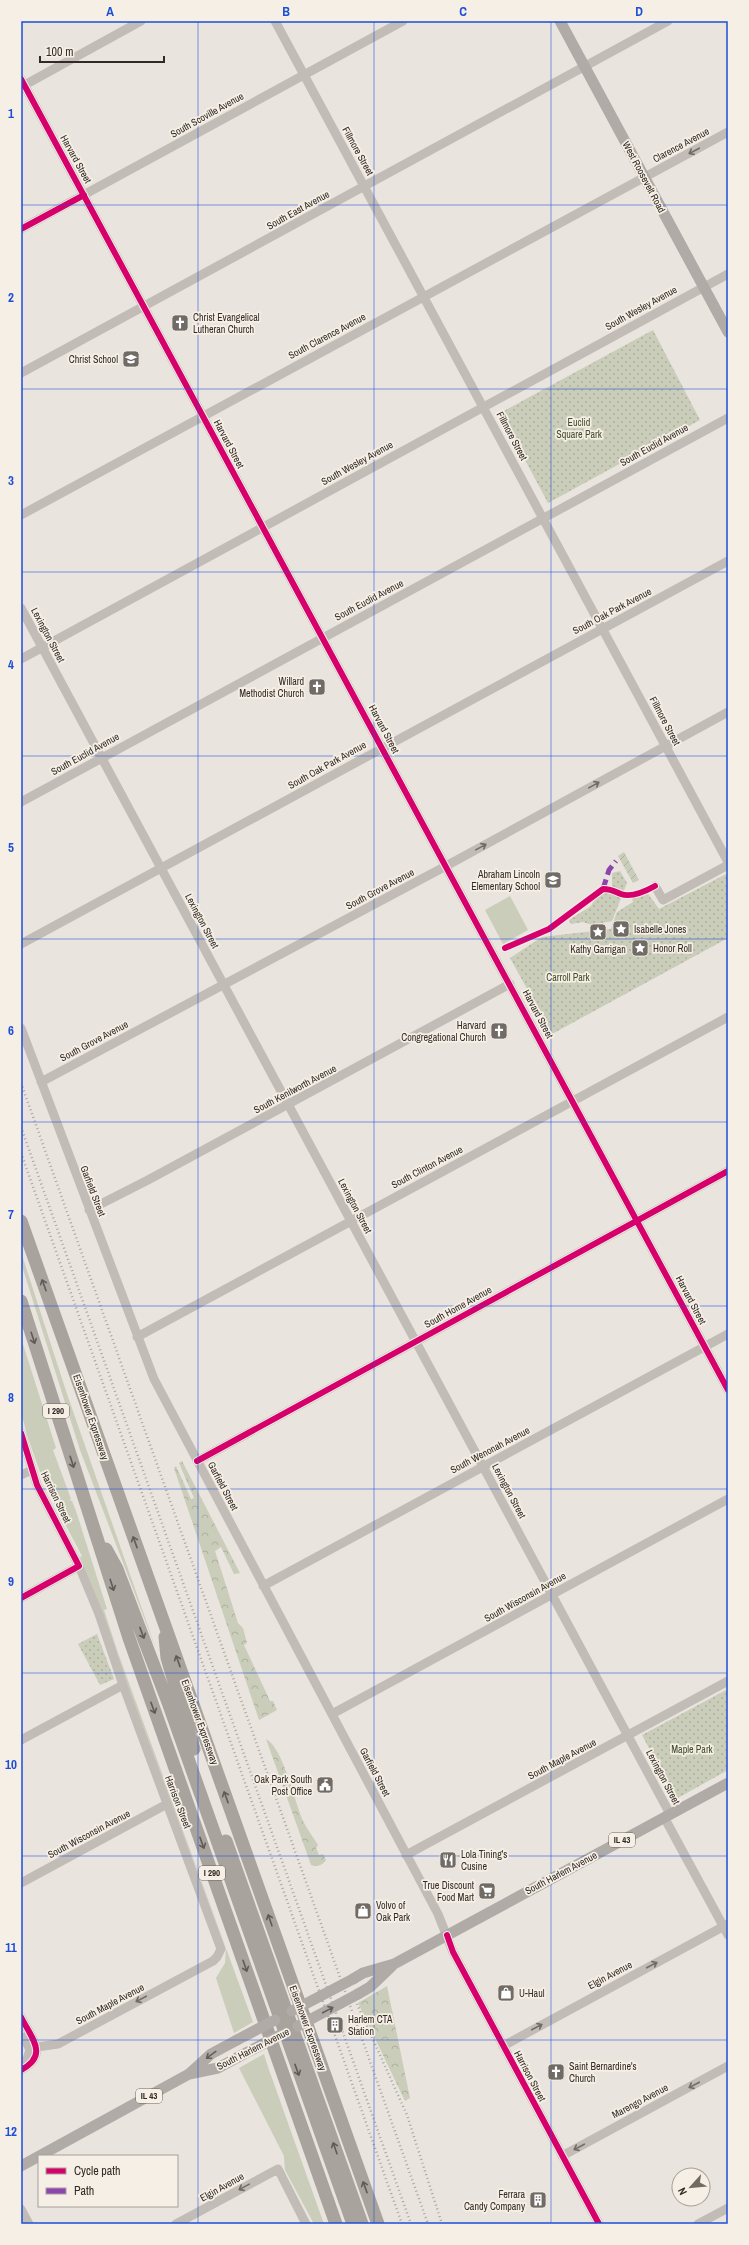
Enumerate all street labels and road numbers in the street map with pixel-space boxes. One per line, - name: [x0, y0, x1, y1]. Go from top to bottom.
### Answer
- street label: South Scoville Avenue: [168, 89, 246, 141]
- street label: Fillmore Street: [339, 124, 377, 178]
- street label: Clarence Avenue: [650, 124, 712, 165]
- street label: Harvard Street: [57, 133, 95, 186]
- street label: West Roosevelt Road: [620, 139, 668, 215]
- street label: South East Avenue: [264, 187, 332, 233]
- street label: South Wesley Avenue: [603, 283, 679, 333]
- street label: South Clarence Avenue: [286, 310, 368, 362]
- street label: Fillmore Street: [494, 409, 531, 463]
- street label: Harvard Street: [211, 417, 248, 471]
- street label: South Euclid Avenue: [618, 421, 691, 469]
- street label: South Wesley Avenue: [319, 438, 395, 488]
- street label: South Euclid Avenue: [332, 576, 406, 624]
- street label: South Oak Park Avenue: [570, 585, 654, 637]
- street label: Lexington Street: [28, 605, 68, 665]
- street label: Fillmore Street: [647, 694, 684, 748]
- street label: Harvard Street: [366, 702, 403, 756]
- street label: South Euclid Avenue: [49, 730, 122, 778]
- street label: South Oak Park Avenue: [286, 738, 369, 792]
- street label: South Grove Avenue: [344, 865, 417, 912]
- street label: Lexington Street: [182, 891, 222, 951]
- street label: Harvard Street: [520, 987, 557, 1041]
- street label: South Grove Avenue: [58, 1017, 131, 1064]
- street label: South Kenilworth Avenue: [251, 1061, 339, 1116]
- street label: South Clinton Avenue: [389, 1142, 465, 1191]
- street label: Garfield Street: [77, 1164, 109, 1219]
- street label: Lexington Street: [335, 1176, 375, 1236]
- street label: Harvard Street: [673, 1273, 710, 1327]
- street label: South Home Avenue: [422, 1283, 494, 1331]
- street label: Eisenhower Expressway: [70, 1372, 112, 1462]
- road number: I 290: [43, 1404, 69, 1418]
- street label: South Wenonah Avenue: [448, 1423, 532, 1476]
- street label: Garfield Street: [205, 1459, 242, 1513]
- street label: Lexington Street: [489, 1461, 529, 1521]
- street label: Harrison Street: [38, 1469, 74, 1525]
- street label: South Wisconsin Avenue: [482, 1569, 569, 1625]
- street label: Eisenhower Expressway: [179, 1678, 222, 1767]
- street label: South Maple Avenue: [526, 1735, 599, 1782]
- street label: Garfield Street: [357, 1745, 394, 1799]
- street label: Lexington Street: [643, 1747, 683, 1807]
- street label: Harrison Street: [162, 1774, 194, 1831]
- street label: South Wisconsin Avenue: [46, 1807, 133, 1861]
- road number: IL 43: [609, 1833, 635, 1847]
- street label: South Harlem Avenue: [523, 1848, 600, 1897]
- road number: I 290: [199, 1866, 225, 1880]
- street label: Elgin Avenue: [586, 1958, 635, 1992]
- street label: South Maple Avenue: [74, 1980, 147, 2027]
- street label: Eisenhower Expressway: [287, 1984, 330, 2073]
- street label: South Harlem Avenue: [215, 2025, 292, 2073]
- street label: Harrison Street: [511, 2048, 549, 2104]
- street label: Marengo Avenue: [610, 2081, 671, 2121]
- road number: IL 43: [136, 2089, 162, 2103]
- street label: Elgin Avenue: [198, 2169, 247, 2204]

